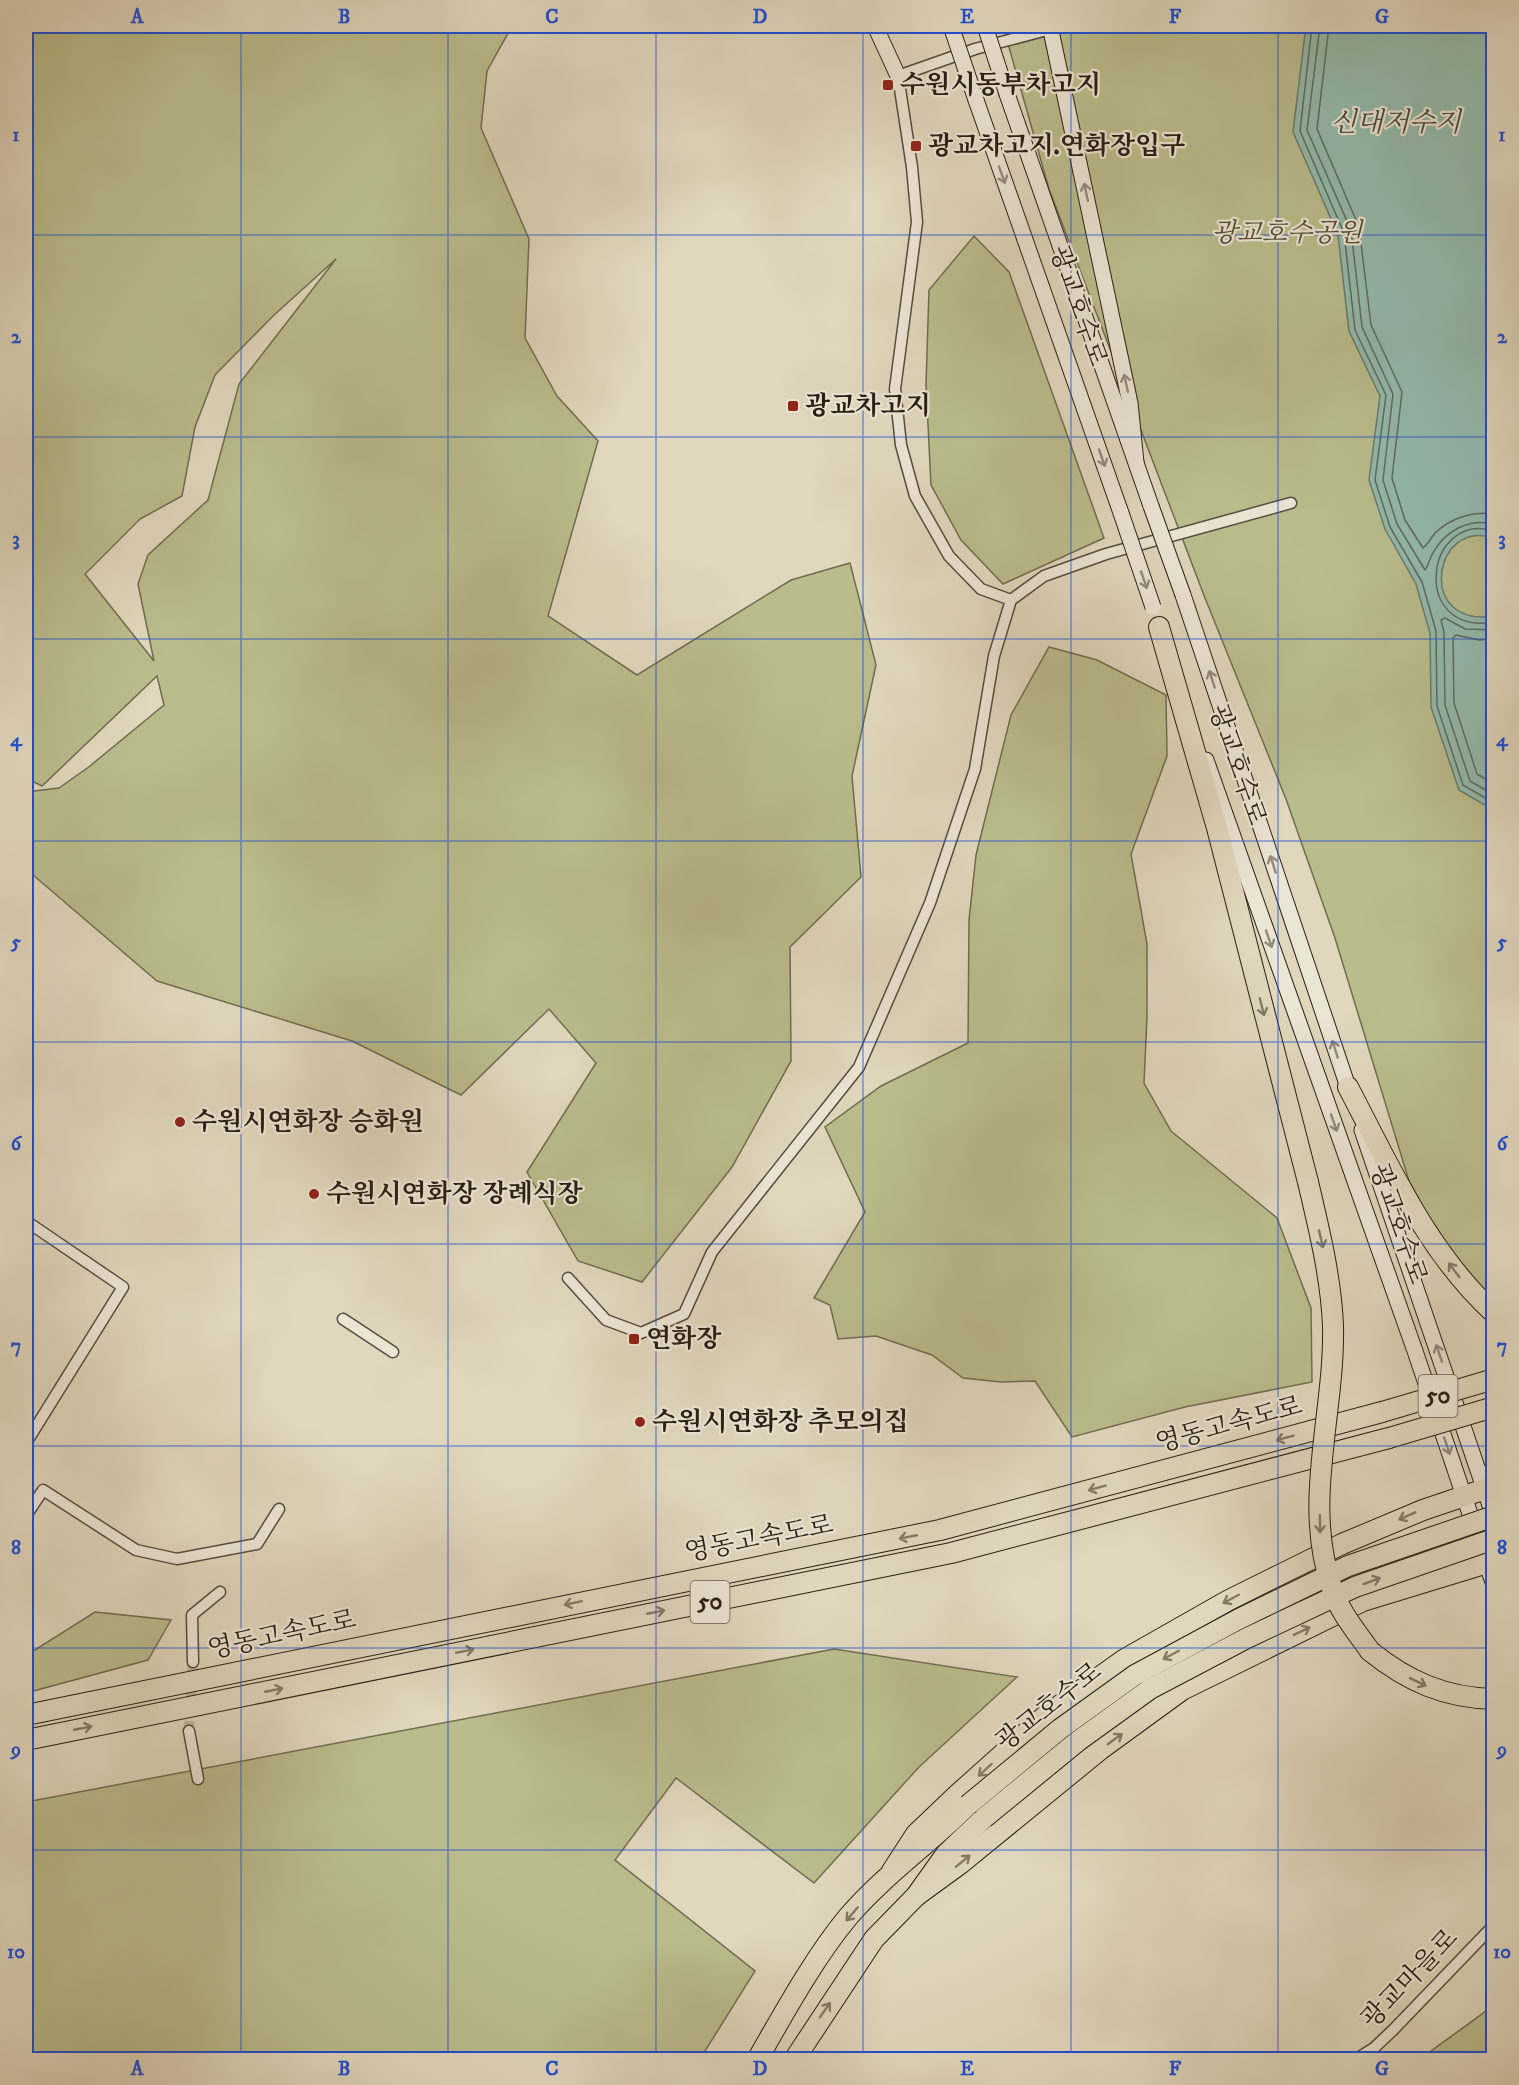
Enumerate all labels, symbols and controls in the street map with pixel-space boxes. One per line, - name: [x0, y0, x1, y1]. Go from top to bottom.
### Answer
- text: A: [130, 5, 145, 30]
- text: B: [338, 5, 350, 30]
- text: C: [545, 5, 559, 30]
- text: D: [753, 5, 768, 30]
- text: E: [960, 5, 974, 30]
- text: F: [1169, 5, 1182, 30]
- text: G: [1375, 5, 1389, 30]
- place label: 수원시동부차고지: [900, 69, 1101, 102]
- marker: 수원시동부차고지: [881, 78, 895, 92]
- water label: 신대저수지: [1331, 106, 1463, 140]
- text: 1: [12, 123, 20, 148]
- text: 1: [1498, 123, 1506, 148]
- place label: 광교차고지.연화장입구: [928, 130, 1185, 163]
- marker: 광교차고지.연화장입구: [909, 139, 923, 153]
- one-way arrow: [998, 165, 1009, 184]
- one-way arrow: [1080, 183, 1091, 202]
- park label: 광교호수공원: [1212, 217, 1364, 250]
- street label: 광교호수로: [1042, 241, 1114, 371]
- text: 2: [11, 325, 22, 350]
- text: 2: [1497, 325, 1508, 350]
- one-way arrow: [1120, 374, 1131, 393]
- place label: 광교차고지: [805, 390, 931, 423]
- marker: 광교차고지: [786, 399, 800, 413]
- one-way arrow: [1097, 448, 1108, 467]
- text: 3: [12, 527, 20, 552]
- text: 3: [1498, 527, 1506, 552]
- one-way arrow: [1139, 570, 1150, 589]
- one-way arrow: [1205, 670, 1216, 689]
- street label: 광교호수로: [1201, 700, 1273, 830]
- text: 4: [10, 728, 23, 753]
- text: 4: [1496, 728, 1509, 753]
- one-way arrow: [1267, 855, 1278, 874]
- one-way arrow: [1265, 929, 1276, 948]
- text: 5: [10, 930, 21, 955]
- text: 5: [1496, 930, 1507, 955]
- one-way arrow: [1257, 998, 1269, 1017]
- one-way arrow: [1329, 1040, 1340, 1059]
- place label: 수원시연화장 승화원: [192, 1106, 424, 1139]
- one-way arrow: [1330, 1113, 1341, 1132]
- marker: 수원시연화장 승화원: [173, 1115, 187, 1129]
- text: 6: [11, 1132, 23, 1157]
- text: 6: [1497, 1132, 1509, 1157]
- street label: 광교호수로: [1362, 1159, 1434, 1289]
- place label: 수원시연화장 장례식장: [326, 1178, 584, 1211]
- marker: 수원시연화장 장례식장: [307, 1187, 321, 1201]
- one-way arrow: [1316, 1229, 1327, 1248]
- one-way arrow: [1448, 1262, 1461, 1278]
- place label: 연화장: [646, 1323, 722, 1356]
- marker: 연화장: [627, 1332, 641, 1346]
- text: 7: [11, 1334, 21, 1359]
- text: 7: [1497, 1334, 1507, 1359]
- one-way arrow: [1433, 1344, 1444, 1363]
- road number: 50: [1418, 1375, 1458, 1417]
- street label: 영동고속도로: [1152, 1390, 1306, 1460]
- place label: 수원시연화장 추모의집: [652, 1406, 909, 1439]
- marker: 수원시연화장 추모의집: [633, 1415, 647, 1429]
- one-way arrow: [1276, 1433, 1295, 1444]
- one-way arrow: [1442, 1436, 1453, 1455]
- one-way arrow: [1088, 1483, 1107, 1495]
- street label: 영동고속도로: [682, 1508, 836, 1570]
- one-way arrow: [1399, 1511, 1417, 1522]
- one-way arrow: [1314, 1513, 1326, 1533]
- one-way arrow: [899, 1531, 918, 1543]
- text: 8: [11, 1536, 21, 1561]
- text: 8: [1497, 1536, 1507, 1561]
- one-way arrow: [1362, 1575, 1381, 1586]
- road number: 50: [690, 1581, 730, 1623]
- one-way arrow: [1223, 1593, 1240, 1605]
- one-way arrow: [563, 1598, 583, 1609]
- street label: 영동고속도로: [205, 1603, 359, 1667]
- one-way arrow: [647, 1606, 666, 1618]
- one-way arrow: [1292, 1625, 1310, 1637]
- one-way arrow: [455, 1645, 474, 1656]
- one-way arrow: [1162, 1650, 1180, 1661]
- street label: 광교호수로: [989, 1655, 1109, 1759]
- one-way arrow: [1409, 1677, 1427, 1689]
- one-way arrow: [264, 1684, 283, 1695]
- one-way arrow: [73, 1722, 92, 1733]
- one-way arrow: [1107, 1733, 1123, 1745]
- text: 9: [9, 1738, 21, 1763]
- text: 9: [1495, 1738, 1507, 1763]
- one-way arrow: [978, 1763, 993, 1777]
- one-way arrow: [955, 1855, 971, 1868]
- one-way arrow: [845, 1906, 859, 1921]
- street label: 광교마을로: [1355, 1922, 1465, 2036]
- text: 10: [7, 1940, 25, 1965]
- text: 10: [1493, 1940, 1511, 1965]
- one-way arrow: [819, 2002, 831, 2019]
- text: A: [130, 2057, 145, 2082]
- text: B: [338, 2057, 350, 2082]
- text: C: [545, 2057, 559, 2082]
- text: D: [753, 2057, 768, 2082]
- text: E: [960, 2057, 974, 2082]
- text: F: [1169, 2057, 1182, 2082]
- text: G: [1375, 2057, 1389, 2082]

